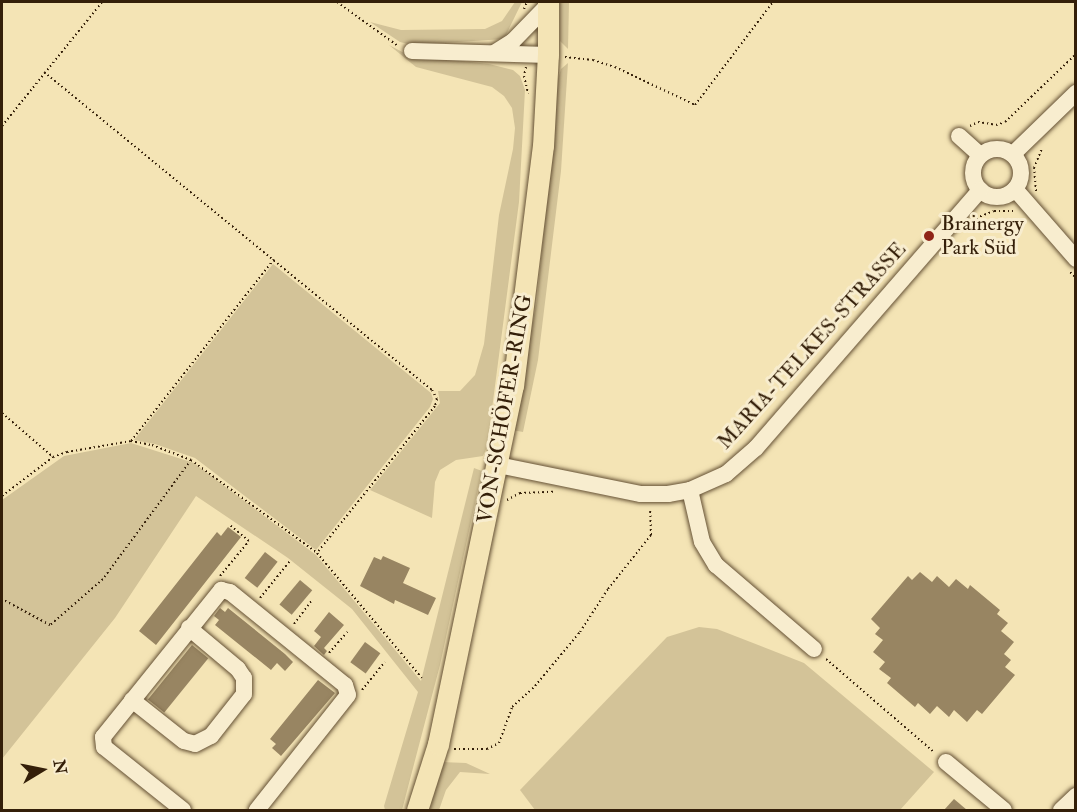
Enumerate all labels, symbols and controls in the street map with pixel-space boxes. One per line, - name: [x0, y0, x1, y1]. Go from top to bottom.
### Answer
- place label: Brainergy Park Süd: [941, 211, 1024, 261]
- marker: Brainergy Park Süd: [922, 229, 936, 243]
- street label: MARIA-TELKES-STRASSE: [712, 237, 912, 455]
- street label: VON-SCHÖFER-RING: [472, 293, 538, 525]
- north arrow: [12, 740, 72, 800]
- text: N: [49, 758, 71, 776]

